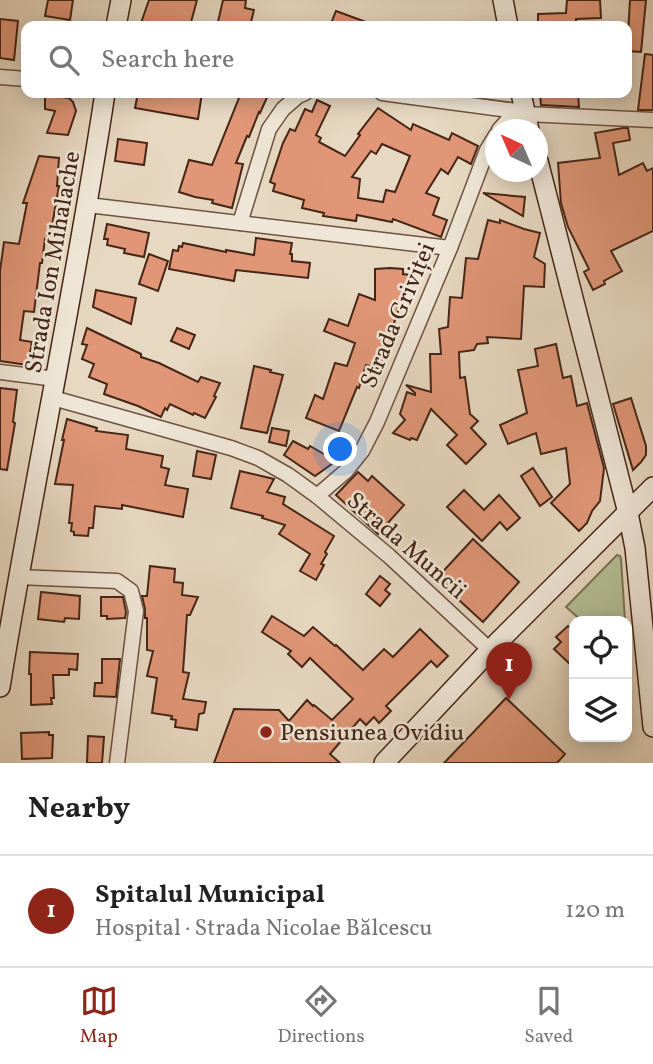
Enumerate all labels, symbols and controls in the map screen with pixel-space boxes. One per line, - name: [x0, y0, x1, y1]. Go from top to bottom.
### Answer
- search box: [21, 21, 632, 98]
- icon: search: [45, 41, 83, 79]
- text: Search here: [101, 42, 234, 78]
- north arrow: [485, 119, 548, 182]
- street label: Strada Ion Mihalache: [18, 149, 90, 376]
- street label: Strada Griviței: [353, 238, 445, 394]
- your location: [323, 432, 357, 466]
- street label: Strada Muncii: [338, 485, 473, 608]
- map controls: [569, 616, 632, 742]
- button: locate: [569, 616, 632, 679]
- pin: 1: [486, 642, 532, 700]
- button: layers: [569, 679, 632, 742]
- place label: Pensiunea Ovidiu: [280, 717, 464, 751]
- marker: Pensiunea Ovidiu: [258, 724, 274, 740]
- text: Nearby: [28, 788, 130, 830]
- text: Spitalul Municipal: [95, 877, 325, 913]
- text: 1: [46, 895, 56, 927]
- text: 120 m: [565, 895, 625, 927]
- text: Hospital · Strada Nicolae Bălcescu: [95, 913, 433, 945]
- tab: Map: [80, 982, 118, 1050]
- tab: Directions: [278, 982, 365, 1050]
- tab: Saved: [524, 982, 573, 1050]

